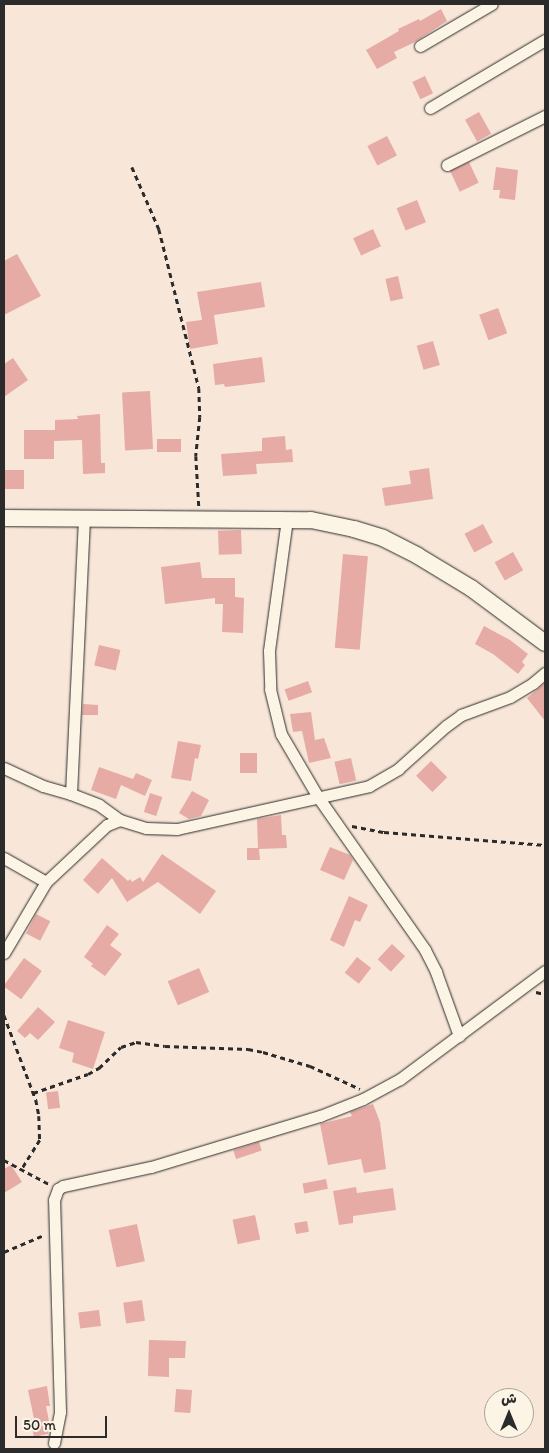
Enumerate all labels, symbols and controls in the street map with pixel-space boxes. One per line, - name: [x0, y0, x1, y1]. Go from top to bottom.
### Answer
- north arrow: [484, 1388, 534, 1438]
- text: ش: [501, 1390, 517, 1407]
- scale bar: [18, 1406, 110, 1438]
- text: 50 m: [23, 1416, 56, 1434]

